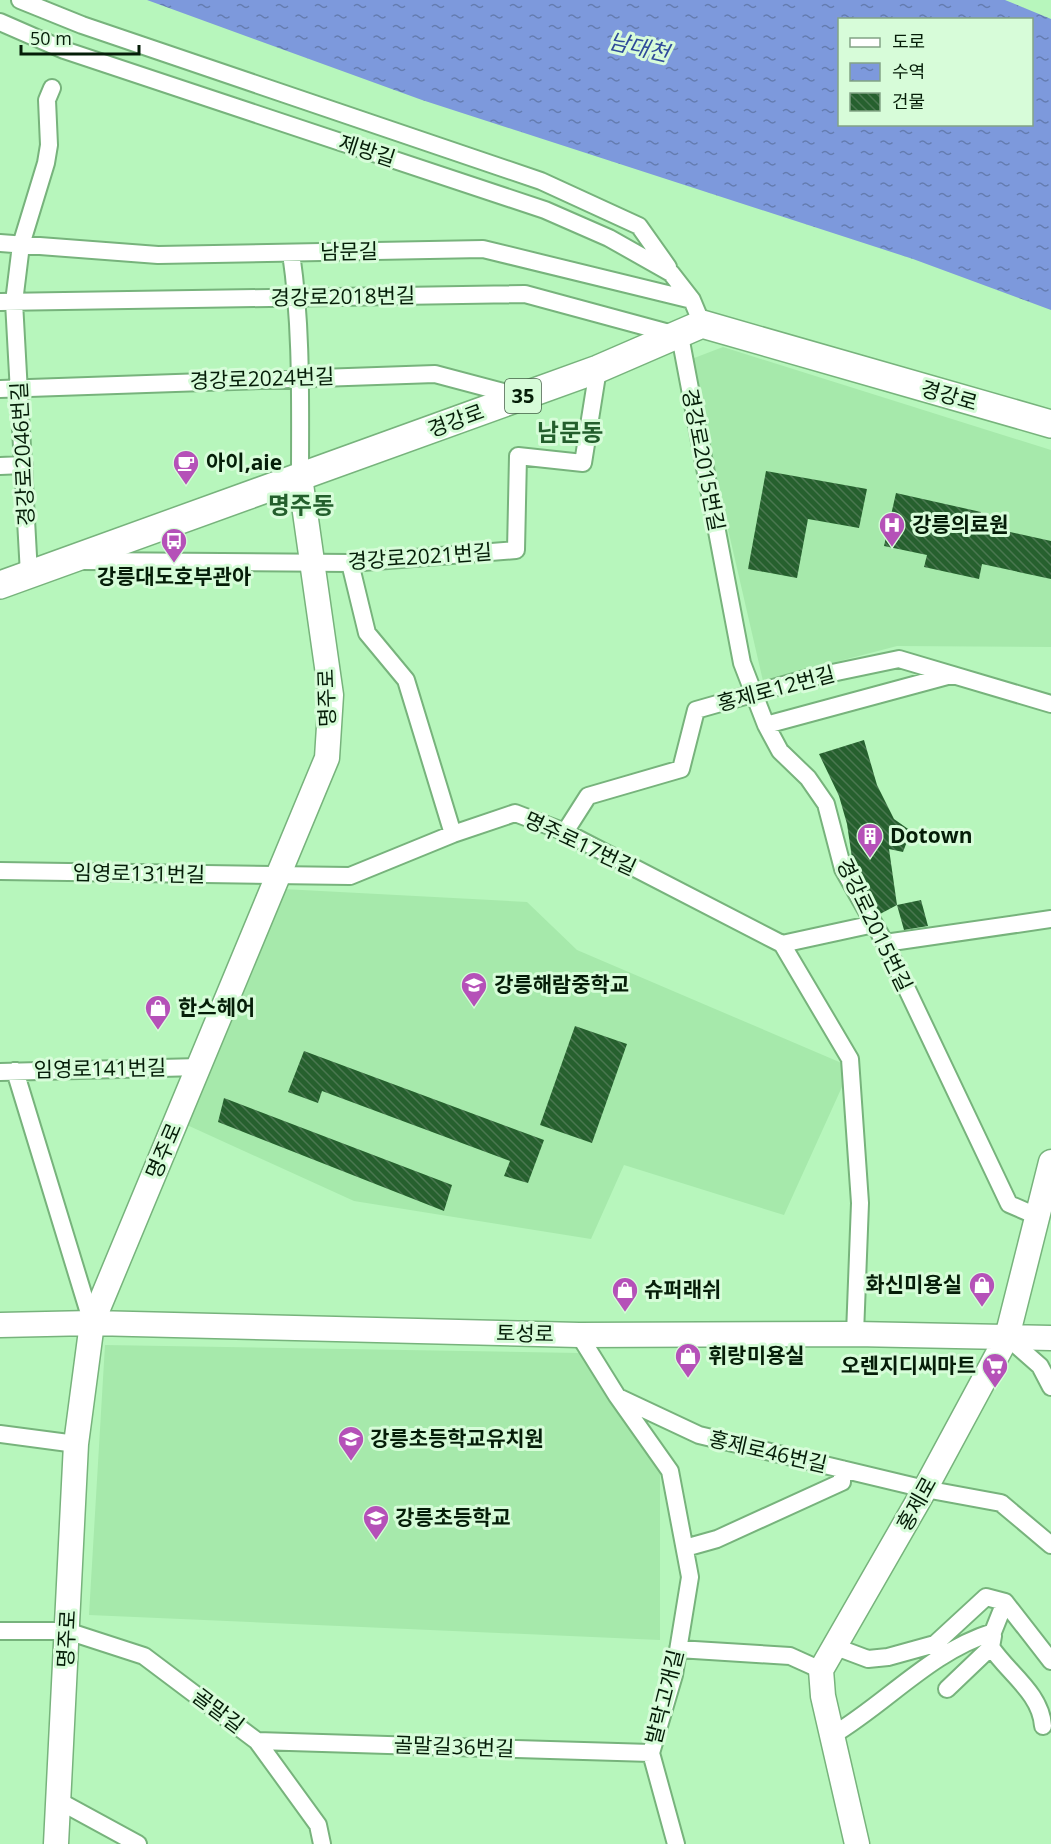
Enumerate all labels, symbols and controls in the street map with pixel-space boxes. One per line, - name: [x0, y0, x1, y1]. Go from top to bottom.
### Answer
- scale bar: [21, 18, 140, 56]
- legend: [838, 18, 1033, 126]
- water label: 남대천: [606, 25, 675, 68]
- text: 50 m: [30, 26, 72, 50]
- text: 도로: [892, 29, 925, 53]
- text: 수역: [892, 59, 925, 83]
- text: 건물: [892, 89, 925, 113]
- street label: 제방길: [335, 128, 399, 172]
- street label: 남문길: [320, 236, 378, 266]
- street label: 경강로2018번길: [270, 281, 416, 311]
- street label: 경강로2024번길: [189, 361, 335, 395]
- street label: 경강로: [918, 374, 981, 416]
- road number: 35: [505, 379, 541, 413]
- street label: 경강로2046번길: [4, 381, 40, 527]
- street label: 경강로2015번길: [676, 386, 732, 533]
- street label: 경강로: [424, 397, 488, 443]
- district label: 남문동: [537, 415, 603, 448]
- cafe icon: 아이,aie: [171, 448, 201, 486]
- place label: 아이,aie: [206, 448, 282, 476]
- district label: 명주동: [268, 488, 334, 521]
- hospital icon: 강릉의료원: [877, 510, 907, 548]
- place label: 강릉의료원: [912, 510, 1009, 538]
- bus stop icon: 강릉대도호부관아: [159, 526, 189, 564]
- street label: 경강로2021번길: [347, 537, 493, 575]
- place label: 강릉대도호부관아: [97, 562, 251, 590]
- street label: 홍제로12번길: [714, 659, 838, 717]
- street label: 명주로: [311, 669, 341, 727]
- street label: 명주로17번길: [520, 805, 641, 881]
- building icon: Dotown: [855, 821, 885, 859]
- place label: Dotown: [890, 821, 972, 849]
- street label: 경강로2015번길: [831, 853, 919, 996]
- street label: 임영로131번길: [72, 858, 206, 888]
- school or university icon: 강릉해람중학교: [459, 970, 489, 1008]
- place label: 강릉해람중학교: [494, 970, 629, 998]
- shop icon: 한스헤어: [143, 993, 173, 1031]
- place label: 한스헤어: [178, 993, 255, 1021]
- street label: 임영로141번길: [33, 1053, 167, 1083]
- street label: 명주로: [139, 1118, 187, 1183]
- place label: 화신미용실: [865, 1270, 962, 1298]
- shop icon: 화신미용실: [967, 1270, 997, 1308]
- shop icon: 슈퍼래쉬: [610, 1275, 640, 1313]
- place label: 슈퍼래쉬: [644, 1275, 721, 1303]
- street label: 토성로: [496, 1318, 554, 1348]
- shop icon: 휘랑미용실: [673, 1341, 703, 1379]
- place label: 휘랑미용실: [708, 1341, 805, 1369]
- place label: 오렌지디씨마트: [841, 1351, 976, 1379]
- supermarket icon: 오렌지디씨마트: [980, 1351, 1010, 1389]
- school or university icon: 강릉초등학교유치원: [336, 1424, 366, 1462]
- place label: 강릉초등학교유치원: [370, 1424, 544, 1452]
- street label: 홍제로46번길: [706, 1424, 830, 1478]
- street label: 홍제로: [890, 1471, 942, 1536]
- school or university icon: 강릉초등학교: [361, 1503, 391, 1541]
- place label: 강릉초등학교: [395, 1503, 511, 1531]
- street label: 명주로: [51, 1609, 81, 1669]
- street label: 발락고개길: [639, 1647, 689, 1747]
- street label: 골말길: [187, 1682, 250, 1739]
- street label: 골말길36번길: [393, 1730, 515, 1762]

